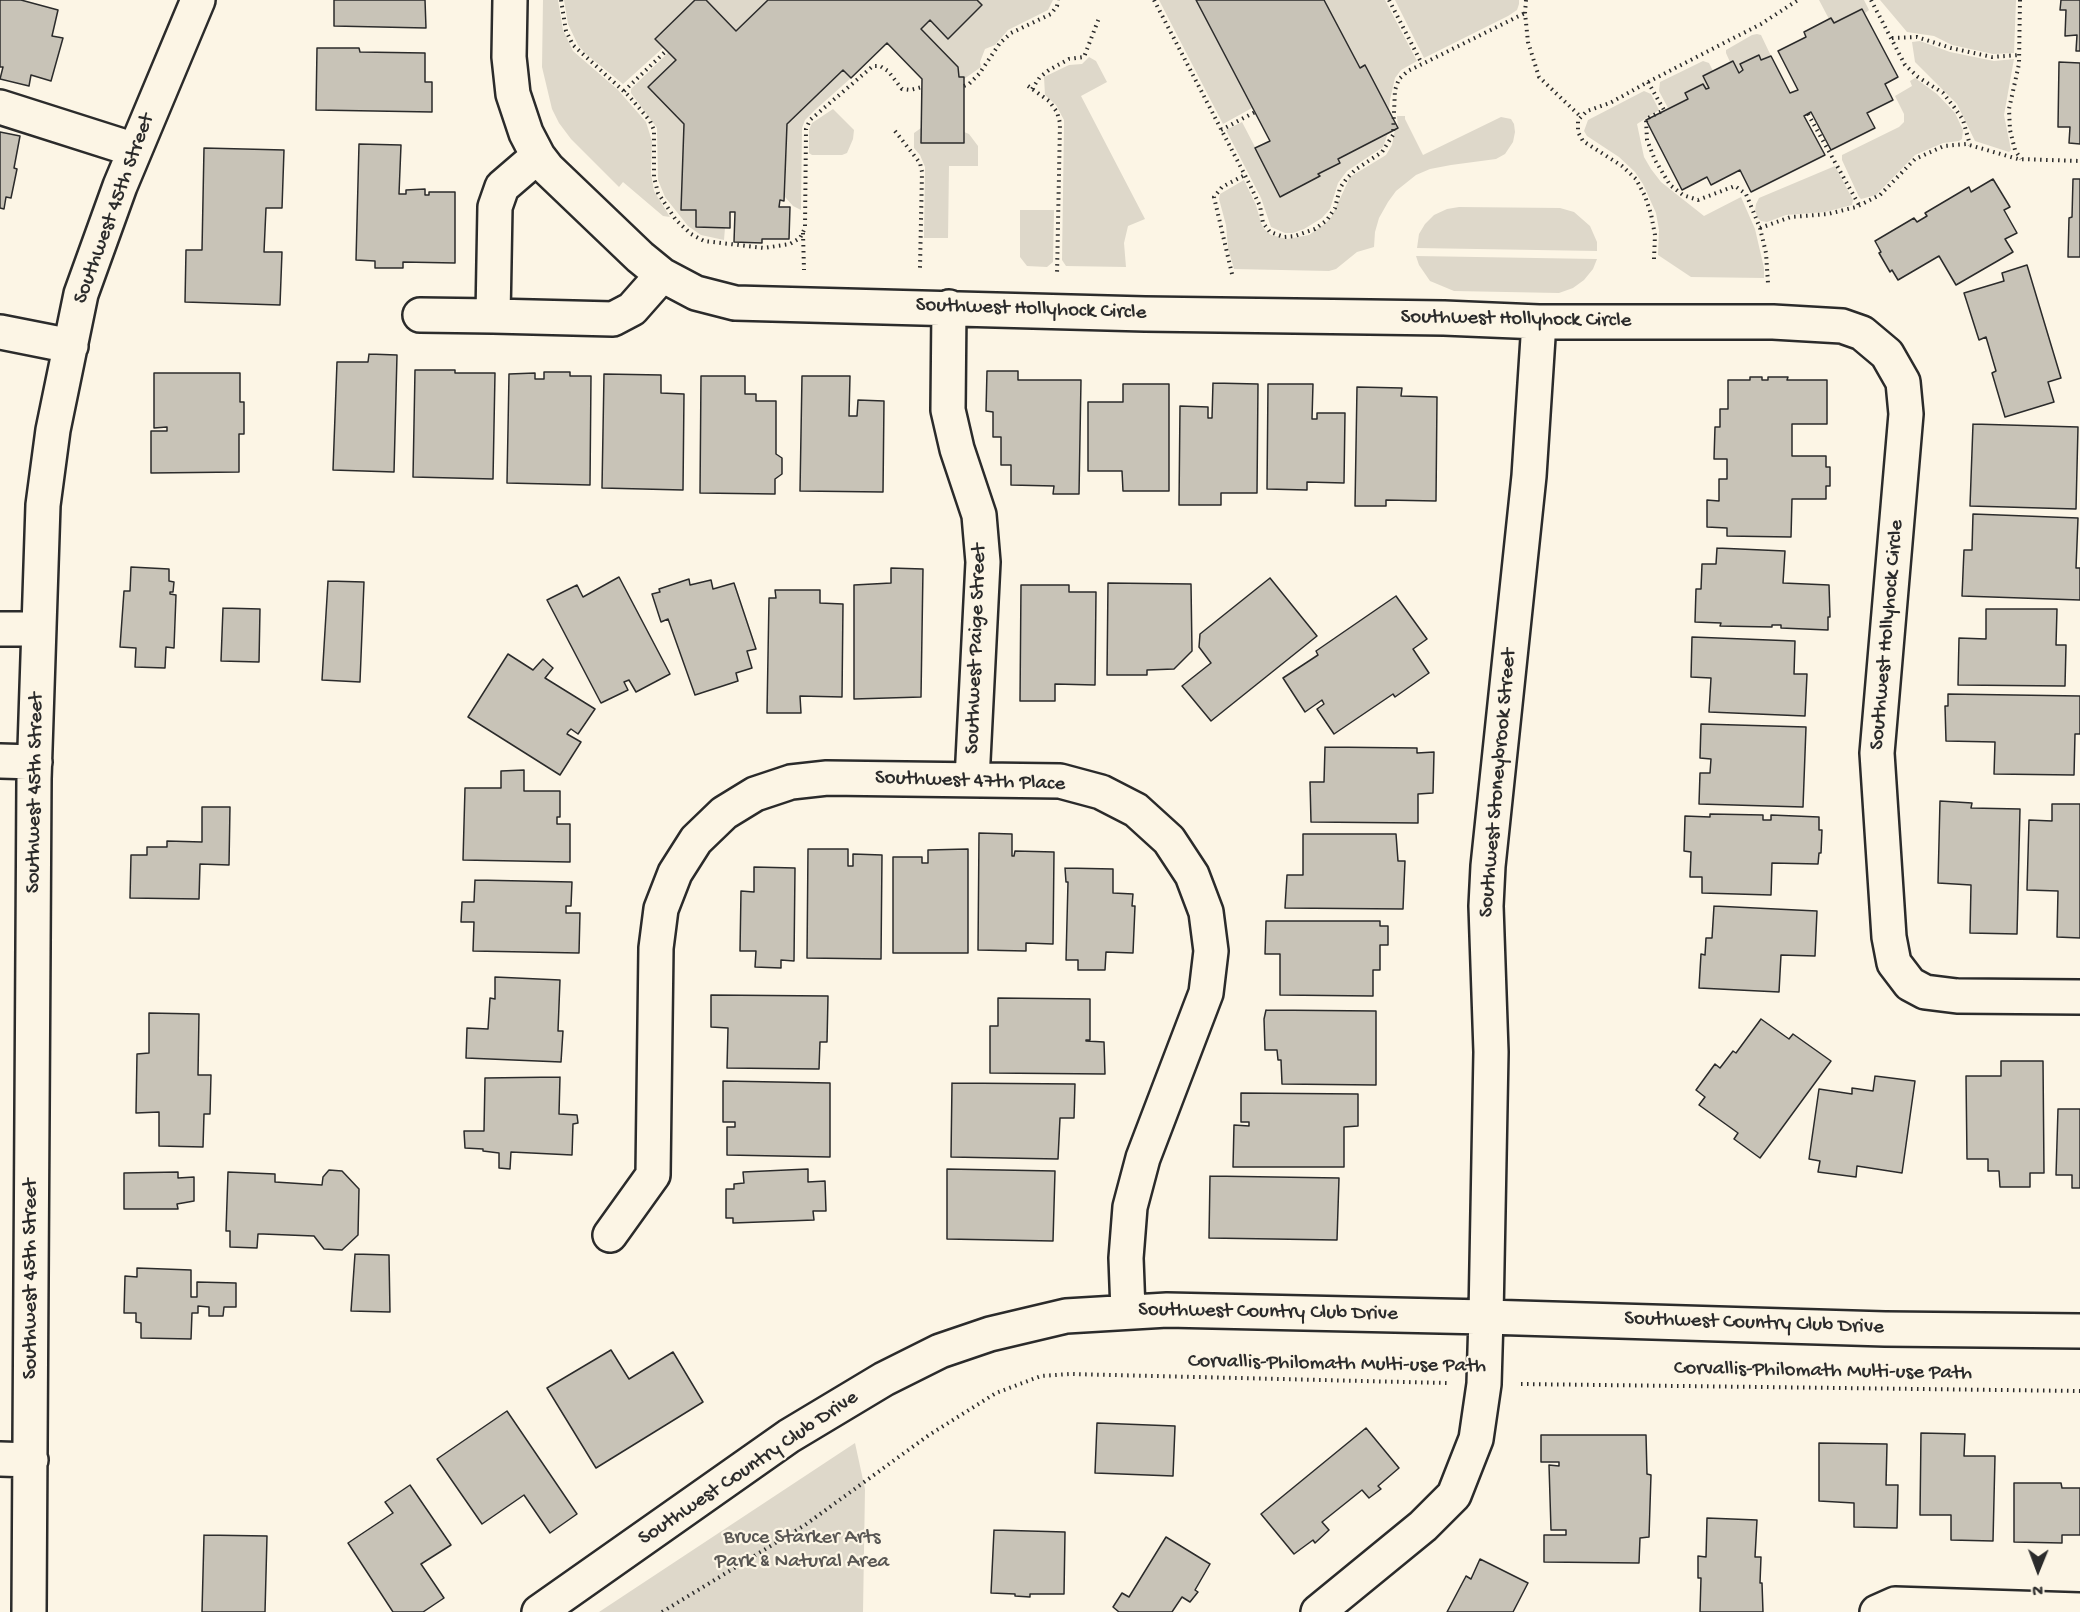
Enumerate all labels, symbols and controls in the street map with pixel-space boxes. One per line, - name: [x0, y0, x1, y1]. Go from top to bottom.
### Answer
- street label: Southwest 45th Street: [69, 110, 161, 308]
- street label: Southwest Hollyhock Circle: [915, 293, 1147, 327]
- street label: Southwest Hollyhock Circle: [1400, 305, 1632, 335]
- street label: Southwest Hollyhock Circle: [1865, 519, 1911, 751]
- street label: Southwest Paige Street: [961, 543, 993, 755]
- street label: Southwest Stoneybrook Street: [1475, 648, 1523, 918]
- street label: Southwest 45th Street: [22, 693, 50, 893]
- street label: Southwest 47th Place: [874, 766, 1066, 798]
- street label: Southwest 45th Street: [19, 1179, 45, 1379]
- street label: Southwest Country Club Drive: [1138, 1298, 1398, 1328]
- street label: Southwest Country Club Drive: [1624, 1307, 1884, 1341]
- street label: Corvallis-Philomath Multi-use Path: [1188, 1350, 1486, 1380]
- street label: Corvallis-Philomath Multi-use Path: [1674, 1357, 1972, 1387]
- street label: Southwest Country Club Drive: [634, 1386, 864, 1552]
- park label: Bruce Starker Arts Park & Natural Area: [715, 1526, 889, 1576]
- north arrow: [2008, 1540, 2068, 1600]
- text: N: [2032, 1579, 2043, 1598]

